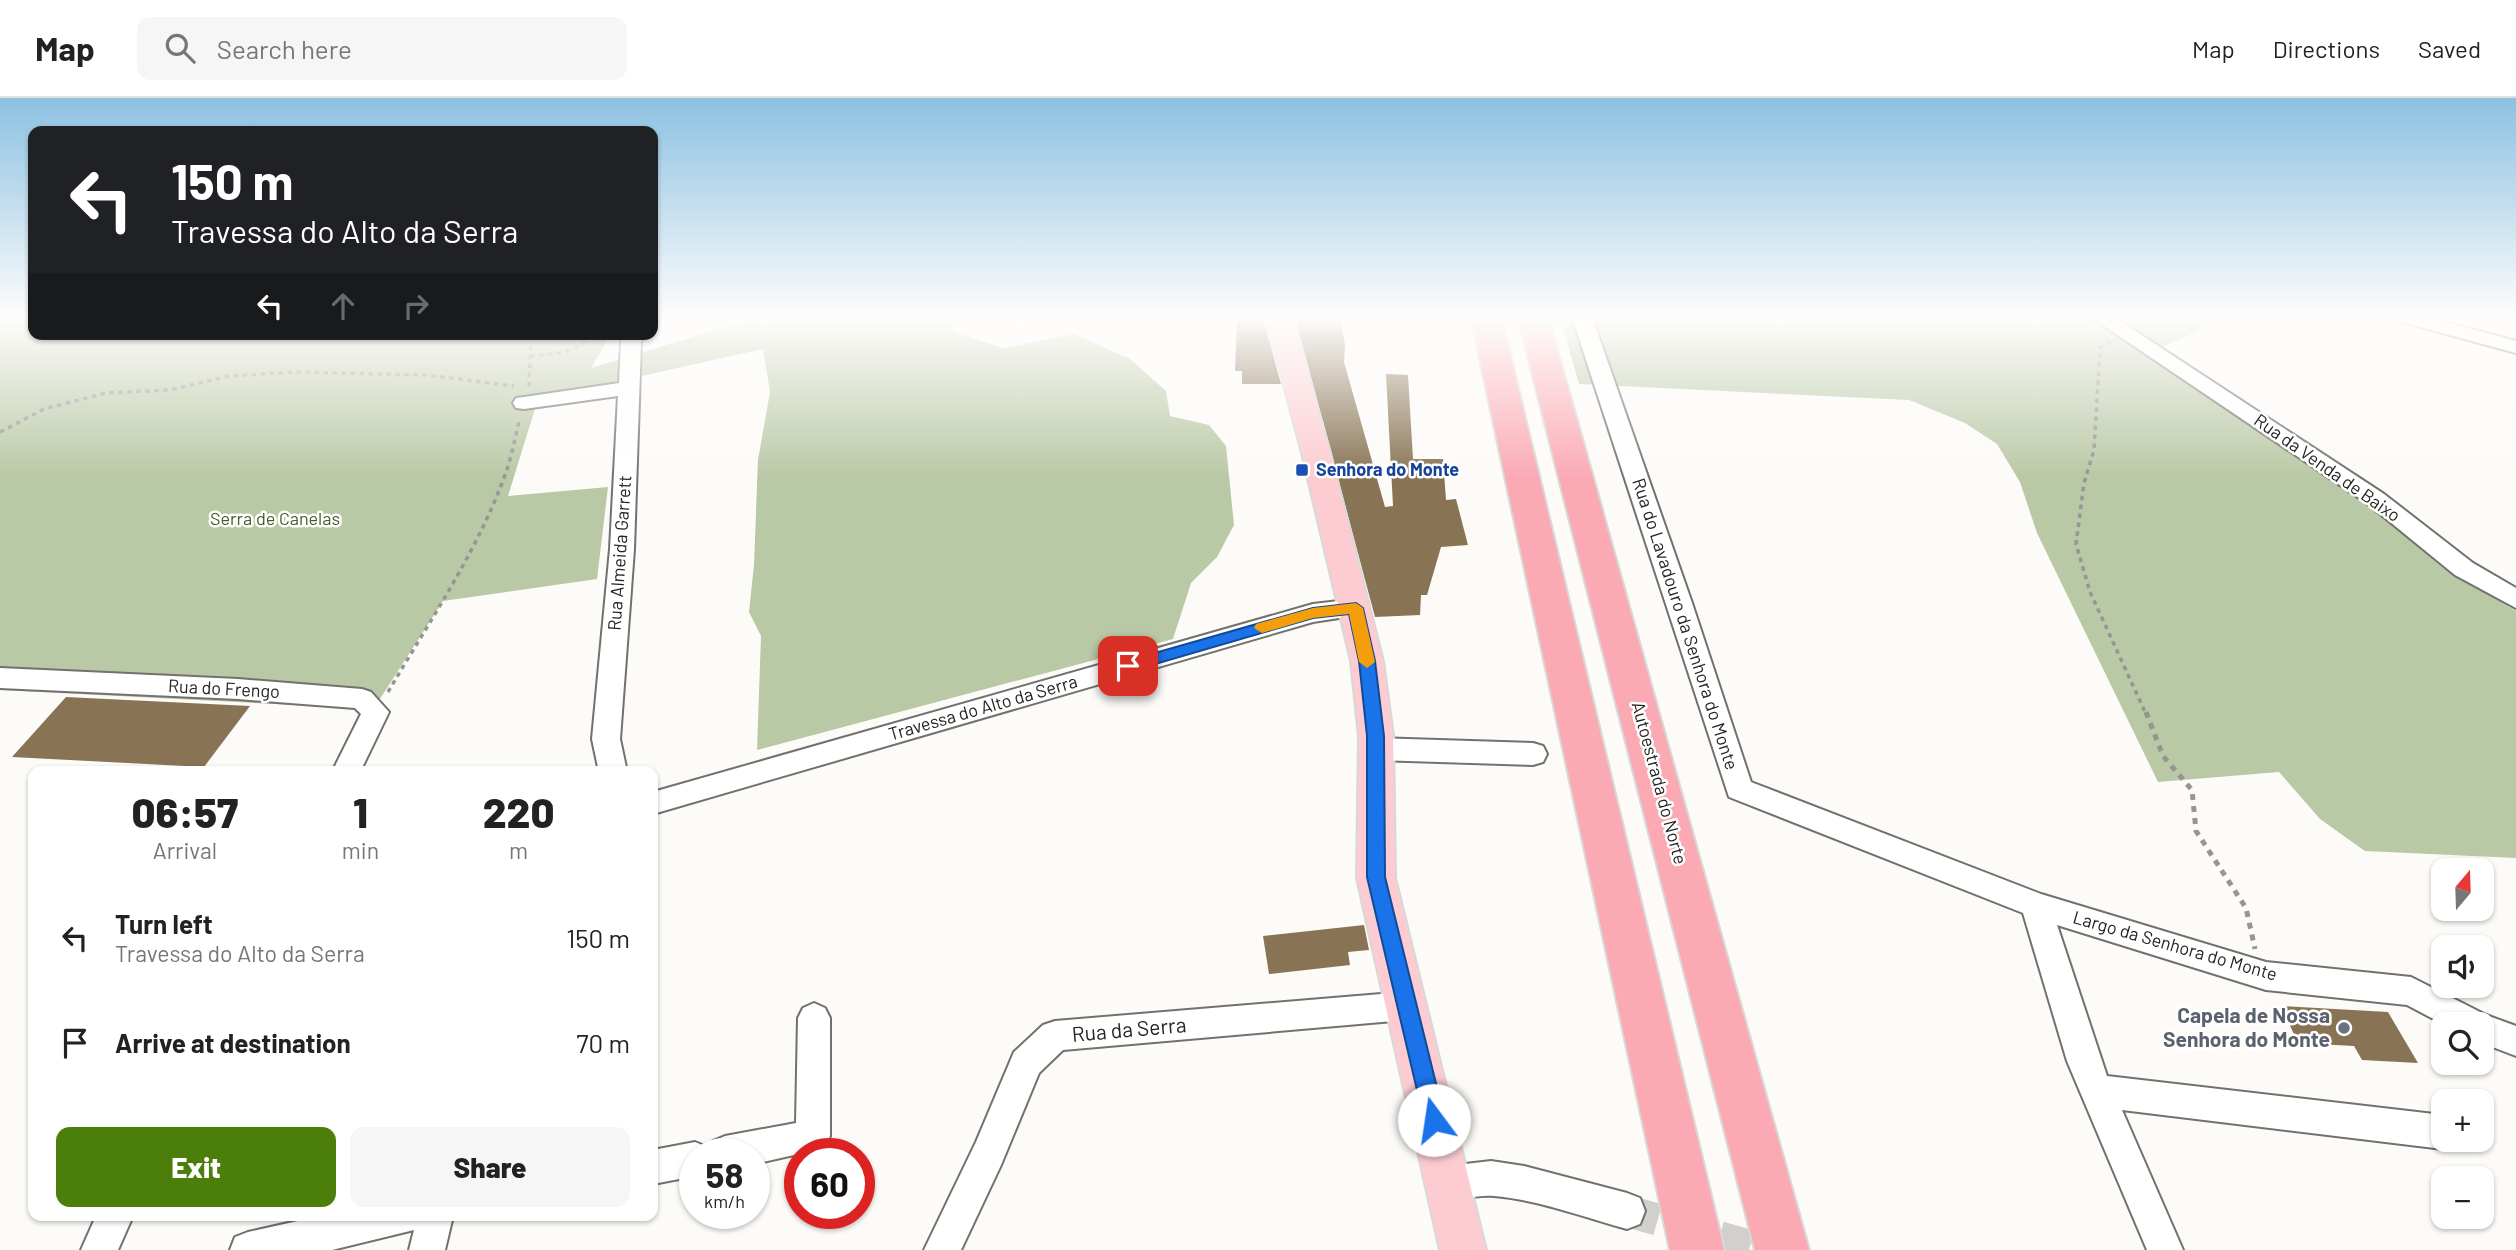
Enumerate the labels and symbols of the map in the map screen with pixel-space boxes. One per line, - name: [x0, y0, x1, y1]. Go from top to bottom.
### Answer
- street label: Rua da Venda de Baixo: [2250, 408, 2405, 526]
- place label: Senhora do Monte: [1316, 458, 1459, 480]
- marker: Senhora do Monte: [1294, 462, 1310, 478]
- street label: Rua Almeida Garrett: [603, 474, 635, 631]
- street label: Rua do Lavadouro da Senhora do Monte: [1628, 475, 1744, 772]
- park label: Serra de Canelas: [210, 507, 340, 529]
- pin: [1098, 636, 1158, 696]
- street label: Travessa do Alto da Serra: [886, 670, 1080, 745]
- street label: Rua do Frengo: [168, 674, 281, 702]
- street label: Autoestrada do Norte: [1628, 699, 1692, 866]
- north arrow: [2431, 858, 2494, 920]
- street label: Largo da Senhora do Monte: [2071, 905, 2280, 985]
- place label: Capela de Nossa Senhora do Monte: [2163, 1002, 2330, 1051]
- street label: Rua da Serra: [1071, 1011, 1187, 1046]
- marker: Capela de Nossa Senhora do Monte: [2336, 1020, 2352, 1036]
- position arrow: [1397, 1083, 1471, 1157]
- speed limit sign: 60: [784, 1138, 875, 1229]

